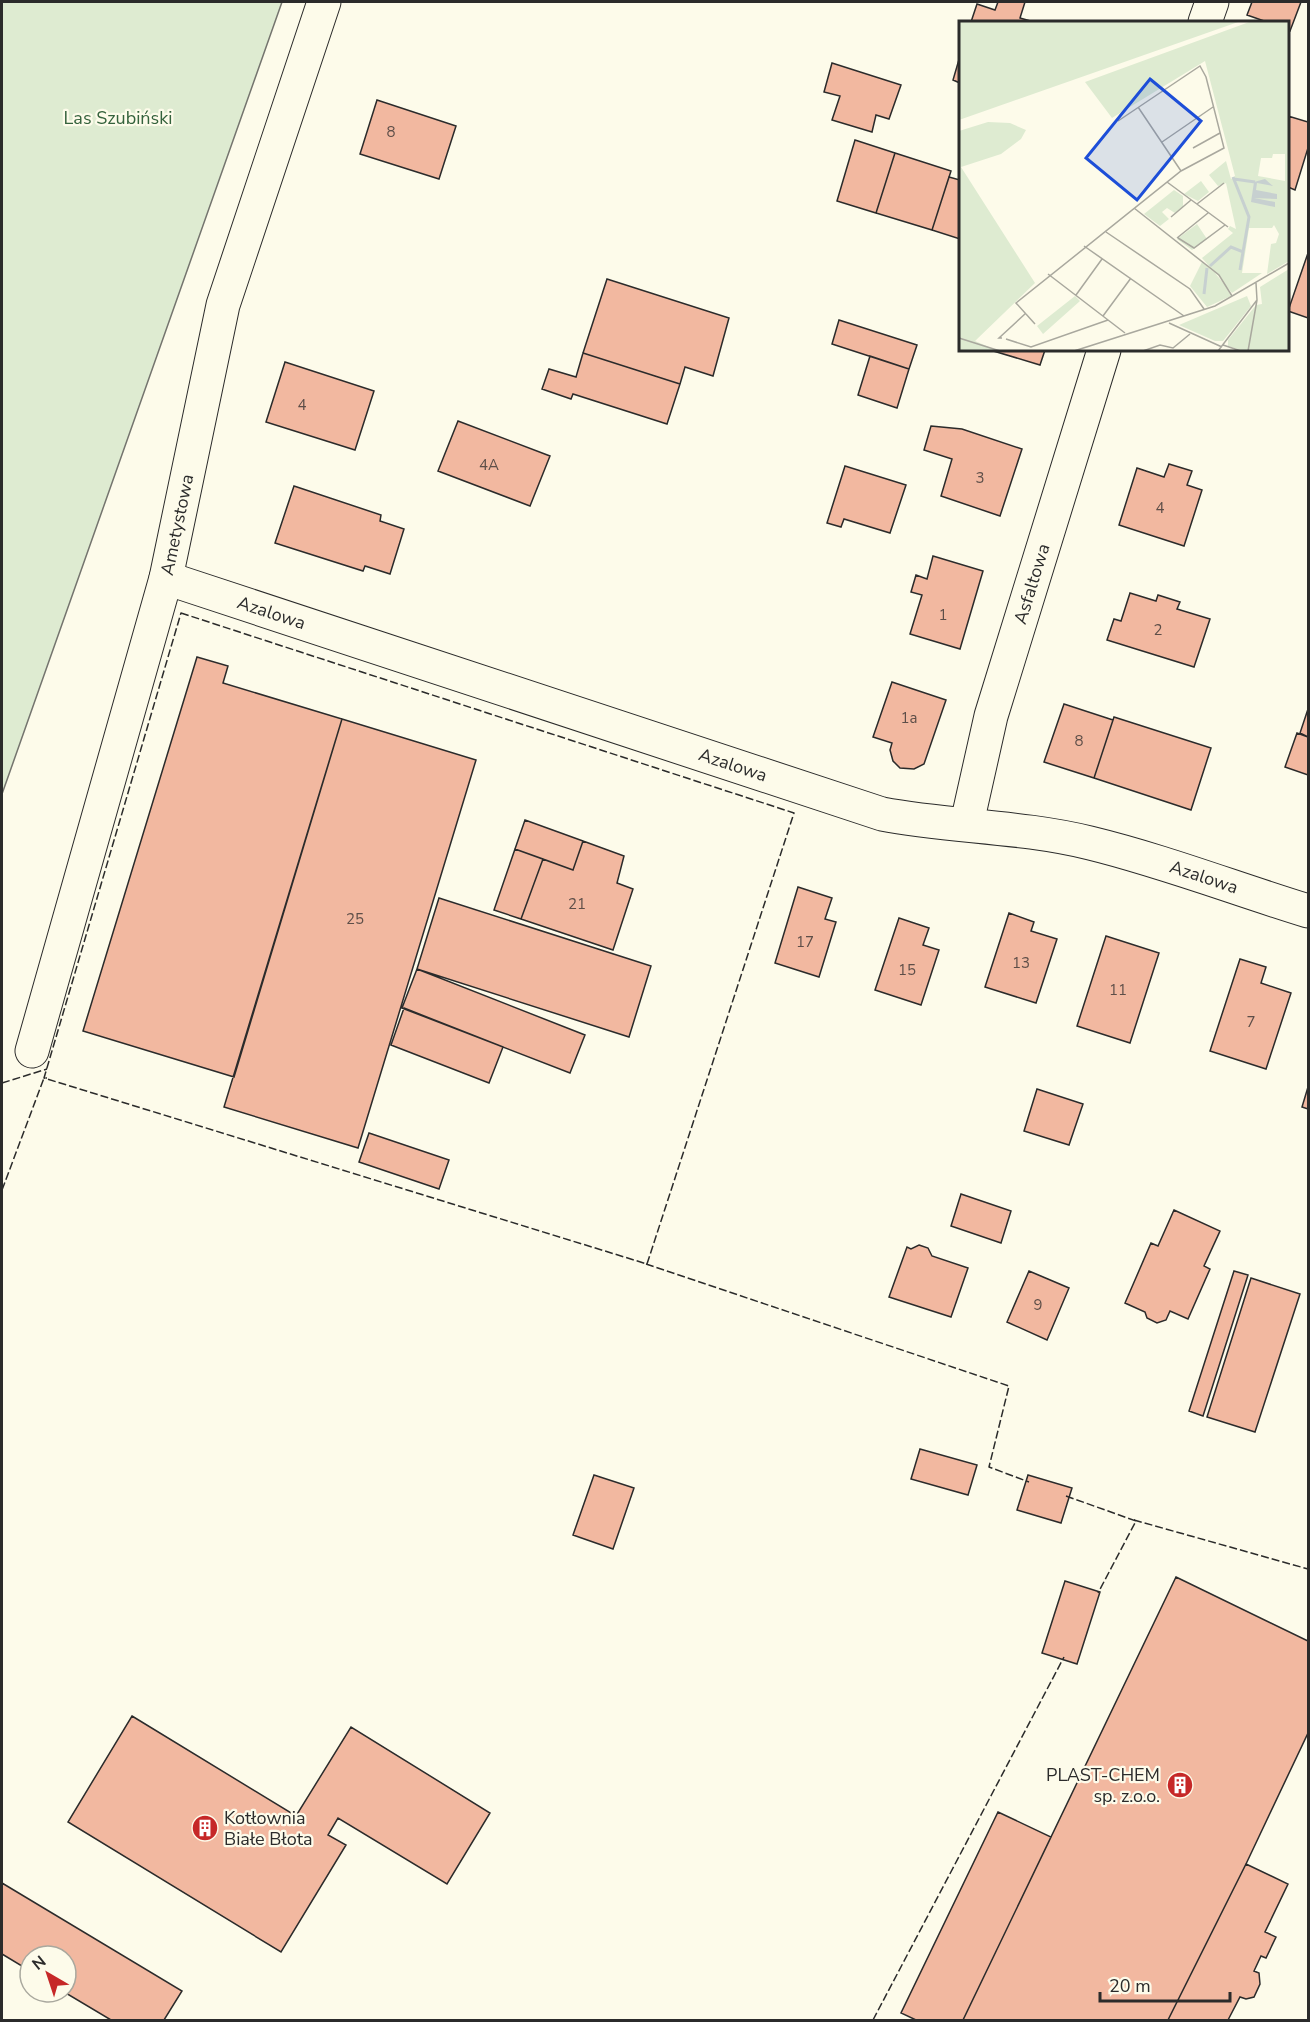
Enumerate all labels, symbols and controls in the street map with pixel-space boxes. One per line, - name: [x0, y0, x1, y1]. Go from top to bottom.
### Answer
- inset map: [959, 21, 1289, 351]
- park label: Las Szubiński: [64, 106, 172, 130]
- house number: 8: [386, 122, 396, 142]
- house number: 4: [297, 395, 307, 415]
- house number: 4A: [479, 455, 499, 475]
- house number: 3: [975, 468, 985, 488]
- street label: Ametystowa: [155, 472, 199, 578]
- house number: 4: [1155, 498, 1165, 518]
- street label: Asfaltowa: [1008, 541, 1056, 627]
- street label: Azalowa: [234, 590, 309, 635]
- house number: 1: [938, 605, 948, 625]
- house number: 2: [1153, 620, 1163, 640]
- house number: 1a: [901, 708, 917, 728]
- house number: 8: [1074, 731, 1084, 751]
- street label: Azalowa: [696, 742, 770, 787]
- street label: Azalowa: [1167, 855, 1241, 899]
- house number: 21: [568, 894, 586, 914]
- house number: 25: [346, 909, 364, 929]
- house number: 17: [796, 932, 814, 952]
- house number: 13: [1012, 953, 1030, 973]
- house number: 15: [898, 960, 916, 980]
- house number: 11: [1109, 980, 1127, 1000]
- house number: 7: [1246, 1012, 1256, 1032]
- house number: 9: [1033, 1295, 1043, 1315]
- place label: PLAST-CHEM sp. z.o.o.: [1046, 1763, 1160, 1808]
- building icon: PLAST-CHEM sp. z.o.o.: [1165, 1770, 1195, 1800]
- place label: Kotłownia Białe Błota: [224, 1806, 313, 1851]
- building icon: Kotłownia Białe Błota: [190, 1813, 220, 1843]
- north arrow: [18, 1944, 78, 2004]
- text: N: [28, 1951, 51, 1975]
- scale bar: [1100, 1965, 1230, 2003]
- text: 20 m: [1109, 1974, 1151, 1998]

